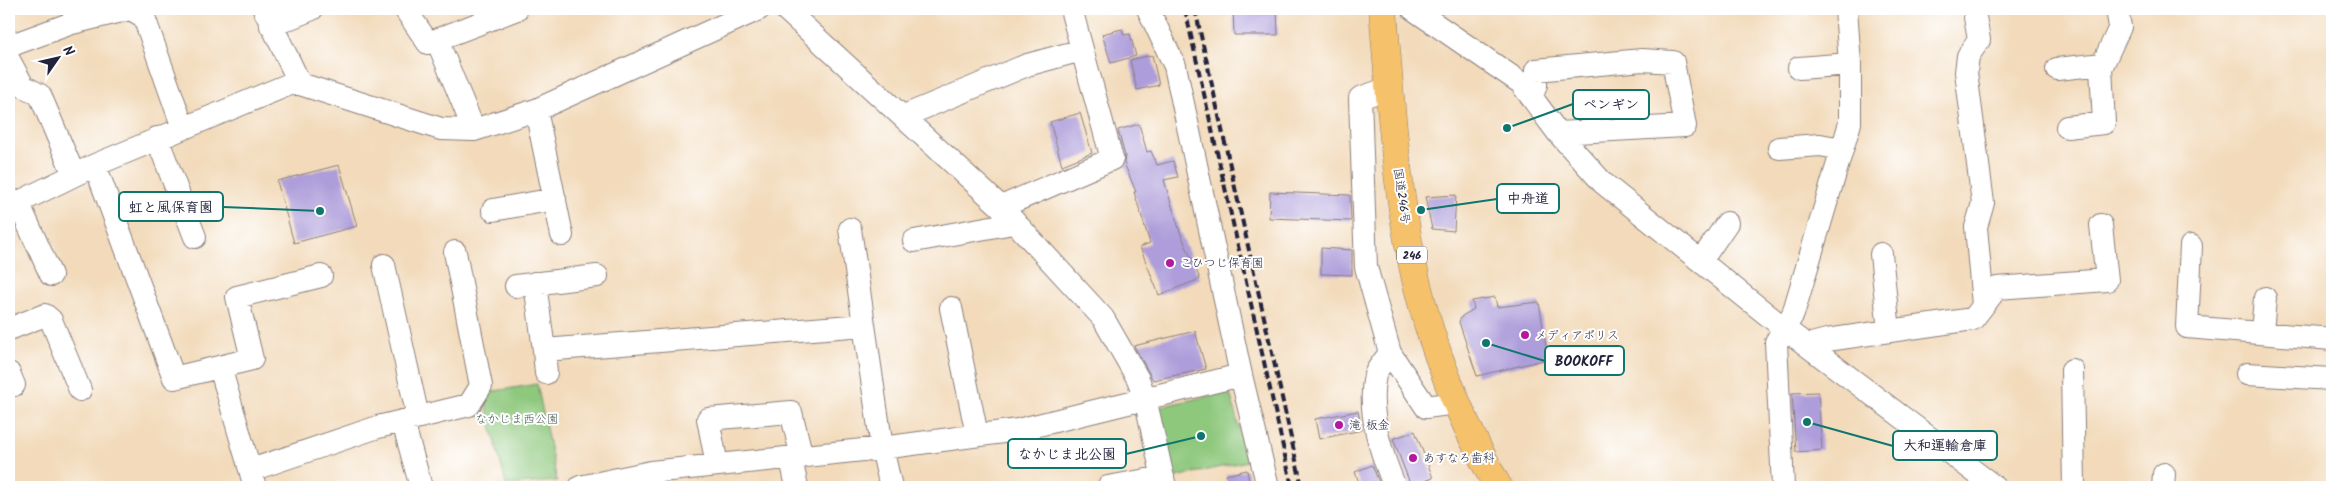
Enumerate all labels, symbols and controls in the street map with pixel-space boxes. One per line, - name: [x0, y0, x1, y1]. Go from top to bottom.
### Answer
- north arrow: [32, 32, 82, 82]
- text: N: [56, 41, 80, 61]
- callout: ペンギン: [1573, 90, 1649, 119]
- text: ペンギン: [1583, 94, 1639, 116]
- street label: 国道246号: [1388, 167, 1415, 225]
- callout: 中舟道: [1497, 184, 1559, 213]
- text: 中舟道: [1507, 188, 1549, 210]
- callout: 虹と風保育園: [119, 192, 223, 221]
- text: 虹と風保育園: [129, 197, 213, 219]
- road number: 246: [1397, 246, 1427, 264]
- place label: こひつじ保育園: [1180, 254, 1264, 273]
- marker: こひつじ保育園: [1164, 257, 1176, 269]
- place label: メディアポリス: [1535, 326, 1619, 345]
- marker: メディアポリス: [1519, 329, 1531, 341]
- callout: BOOKOFF: [1545, 346, 1624, 375]
- text: BOOKOFF: [1555, 351, 1615, 373]
- park label: なかじま西公園: [475, 410, 559, 429]
- place label: 滝 板金: [1349, 416, 1390, 435]
- marker: 滝 板金: [1333, 419, 1345, 431]
- callout: 大和運輸倉庫: [1893, 431, 1997, 460]
- text: 大和運輸倉庫: [1903, 435, 1987, 457]
- callout: なかじま北公園: [1008, 439, 1126, 468]
- text: なかじま北公園: [1018, 444, 1116, 466]
- place label: あすなろ歯科: [1423, 449, 1495, 468]
- marker: あすなろ歯科: [1407, 452, 1419, 464]

